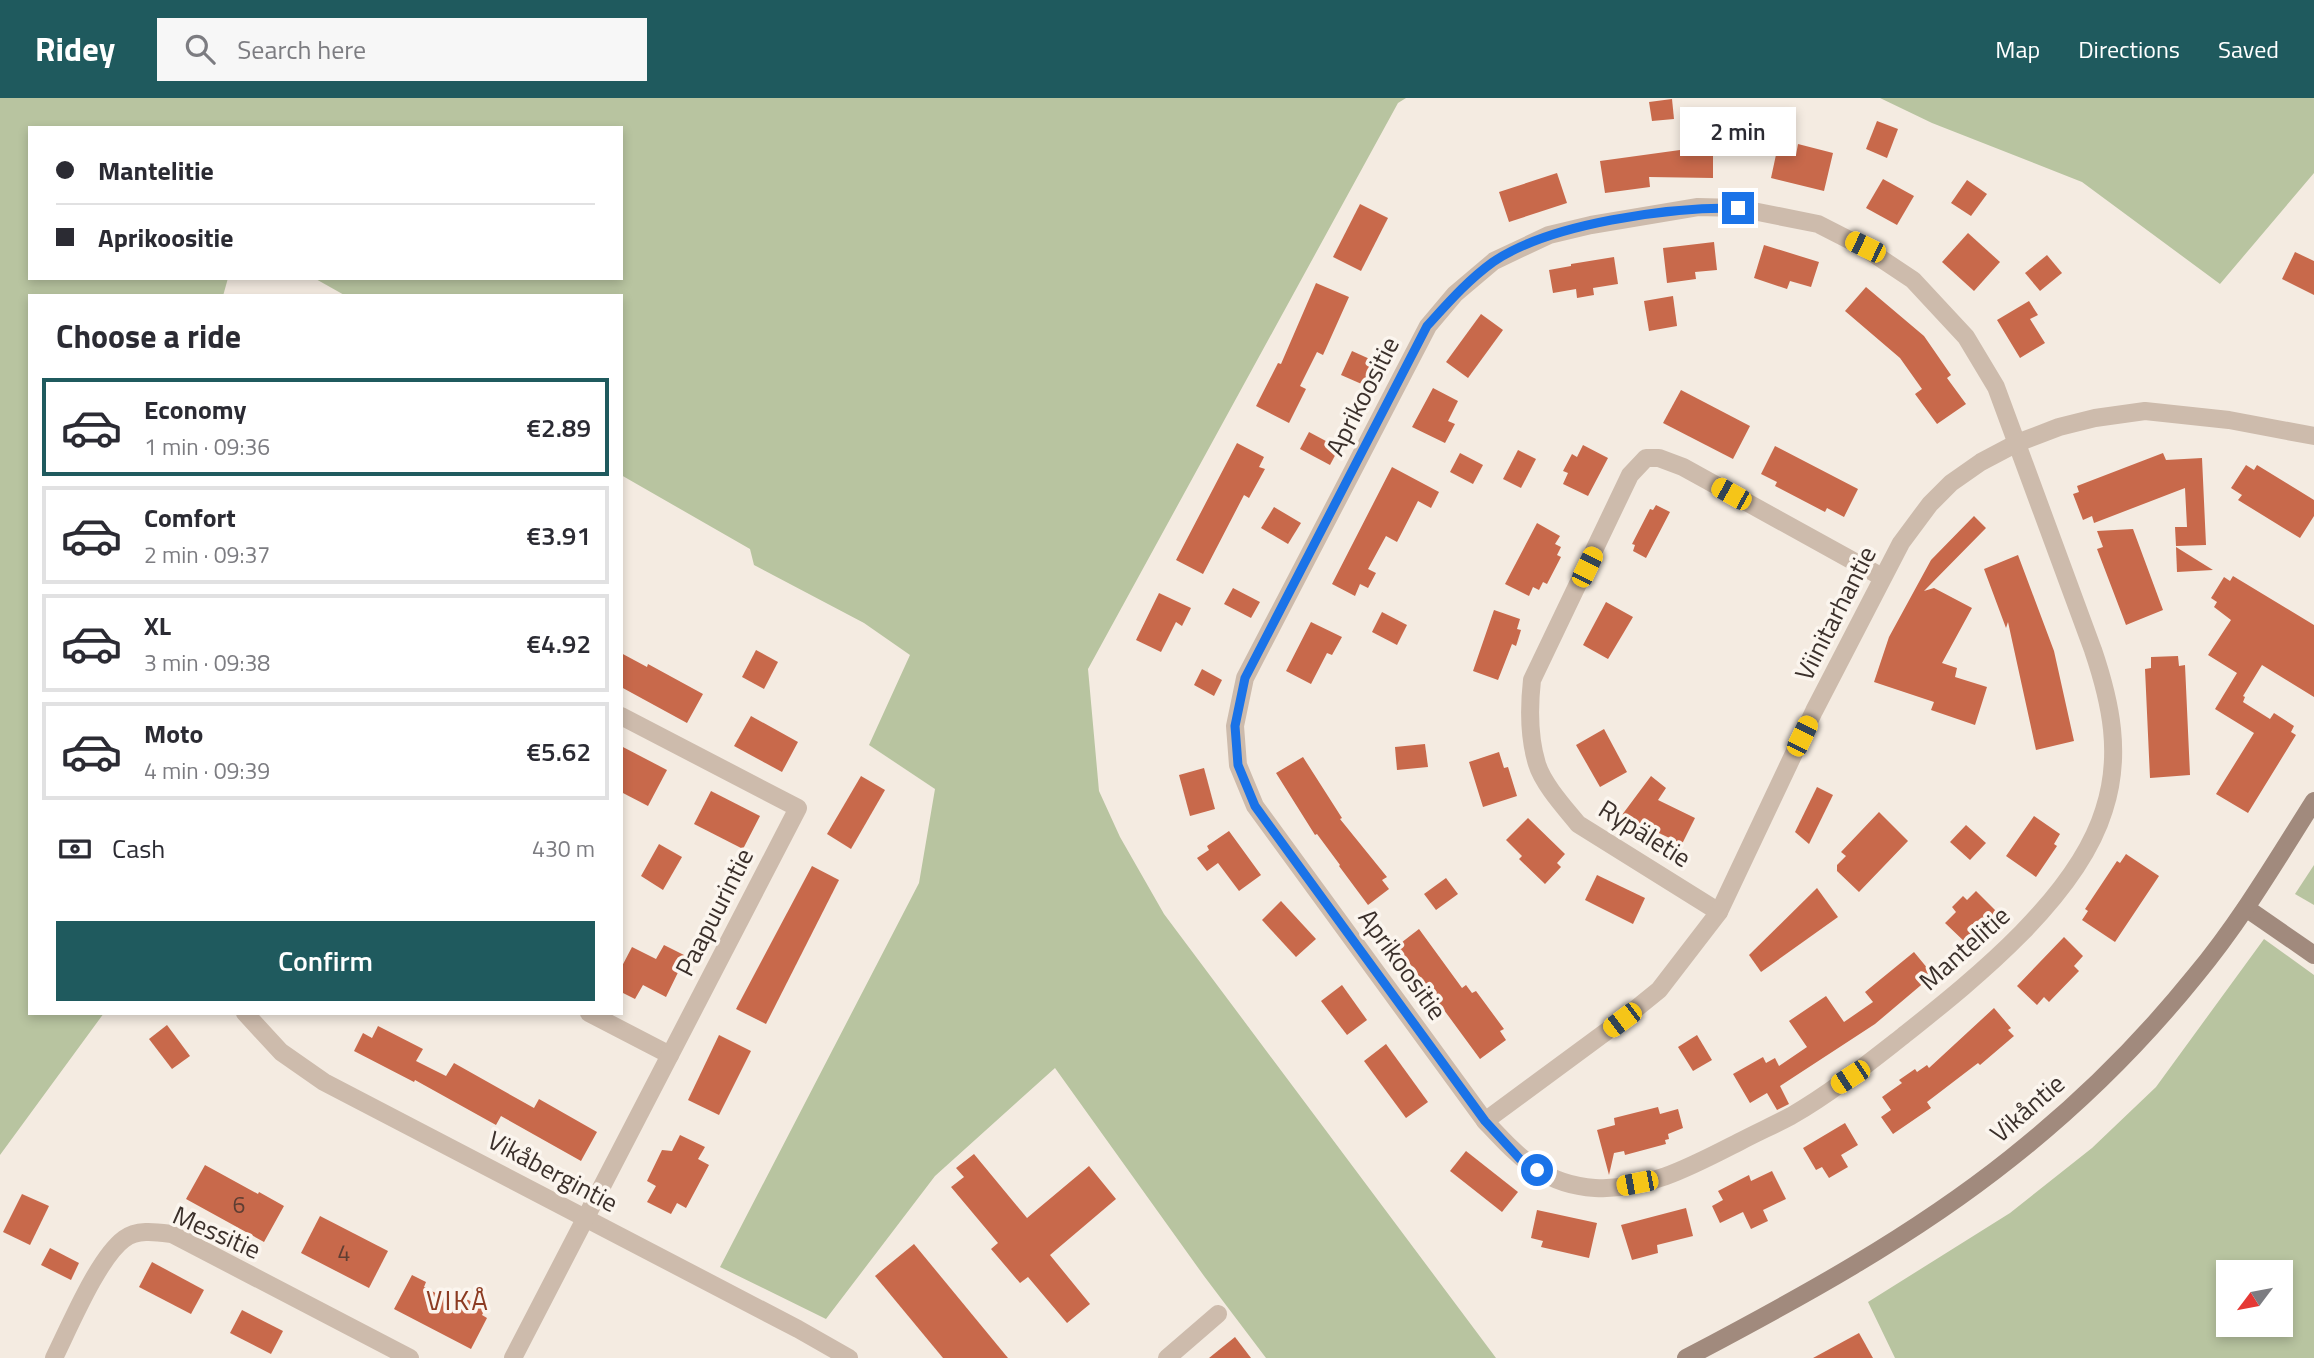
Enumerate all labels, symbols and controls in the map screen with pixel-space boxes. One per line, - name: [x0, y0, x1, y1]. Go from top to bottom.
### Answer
- search box: [157, 18, 647, 81]
- text: Ridey: [35, 24, 115, 74]
- icon: search: [181, 30, 219, 68]
- text: Search here: [237, 30, 366, 69]
- text: Map: [1995, 31, 2040, 67]
- text: Directions: [2078, 31, 2180, 67]
- text: Saved: [2218, 31, 2279, 67]
- callout: 2 min: [1680, 106, 1796, 155]
- text: 2 min: [1710, 114, 1766, 149]
- text: Mantelitie: [98, 151, 214, 190]
- route end: [1722, 192, 1754, 224]
- text: Aprikoositie: [98, 218, 233, 257]
- car: [1842, 228, 1889, 266]
- text: Choose a ride: [56, 312, 241, 360]
- street label: Aprikoositie: [1315, 330, 1409, 462]
- text: Economy: [144, 390, 246, 429]
- icon: car: [60, 396, 123, 459]
- text: €2.89: [527, 408, 591, 447]
- text: 1 min · 09:36: [144, 429, 270, 464]
- car: [1708, 475, 1755, 513]
- text: Comfort: [144, 498, 236, 537]
- icon: car: [60, 504, 123, 567]
- text: €3.91: [527, 516, 591, 555]
- text: 2 min · 09:37: [144, 537, 270, 572]
- street label: Viinitarhantie: [1784, 539, 1886, 687]
- car: [1569, 544, 1606, 590]
- text: XL: [144, 606, 171, 645]
- icon: car: [60, 612, 123, 675]
- text: €4.92: [527, 624, 591, 663]
- text: 3 min · 09:38: [144, 645, 270, 680]
- car: [1784, 713, 1821, 759]
- text: Moto: [144, 714, 203, 753]
- icon: car: [60, 720, 123, 783]
- text: €5.62: [527, 732, 591, 771]
- text: 4 min · 09:39: [144, 753, 270, 788]
- street label: Rypäletie: [1591, 789, 1699, 877]
- text: Cash: [112, 829, 165, 868]
- icon: cash: [56, 830, 94, 868]
- text: 430 m: [532, 831, 595, 866]
- street label: Paapuurintie: [665, 841, 763, 983]
- street label: Mantelitie: [1910, 896, 2018, 1000]
- street label: Aprikoositie: [1349, 900, 1457, 1028]
- button: Confirm: [56, 921, 595, 1001]
- car: [1599, 999, 1646, 1041]
- car: [1827, 1057, 1874, 1097]
- street label: Vikåntie: [1981, 1064, 2073, 1152]
- street label: Vikåbergintie: [481, 1120, 625, 1222]
- route start: [1521, 1154, 1553, 1186]
- car: [1615, 1169, 1660, 1197]
- house number: 6: [233, 1187, 245, 1222]
- street label: Messitie: [167, 1195, 267, 1269]
- house number: 4: [338, 1235, 350, 1270]
- north arrow: [2216, 1260, 2292, 1337]
- map controls: [2216, 1260, 2293, 1337]
- district label: VIKÅ: [426, 1278, 490, 1321]

